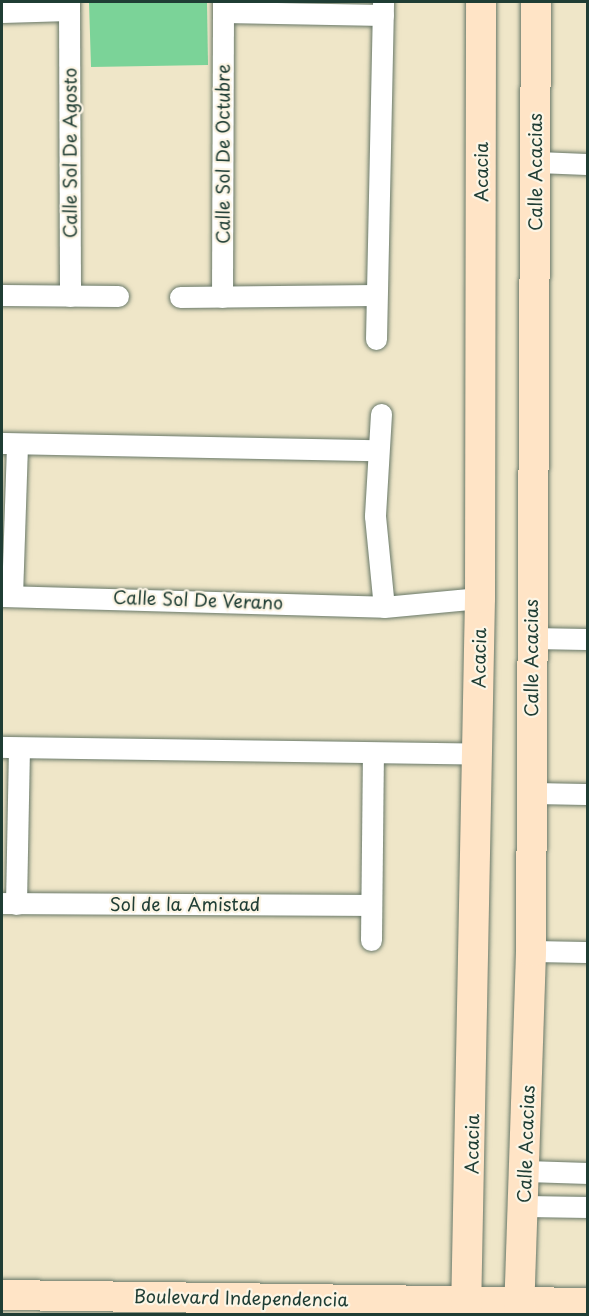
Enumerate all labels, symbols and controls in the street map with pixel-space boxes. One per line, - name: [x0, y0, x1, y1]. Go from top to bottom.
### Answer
- street label: Calle Sol De Octubre: [212, 63, 234, 245]
- street label: Calle Sol De Agosto: [59, 67, 81, 239]
- street label: Calle Acacias: [524, 113, 546, 231]
- street label: Acacia: [470, 142, 492, 202]
- street label: Calle Sol De Verano: [112, 586, 284, 614]
- street label: Calle Acacias: [520, 599, 542, 717]
- street label: Acacia: [468, 628, 490, 688]
- street label: Sol de la Amistad: [109, 893, 261, 915]
- street label: Calle Acacias: [513, 1084, 539, 1204]
- street label: Acacia: [461, 1114, 483, 1174]
- street label: Boulevard Independencia: [133, 1285, 349, 1311]

